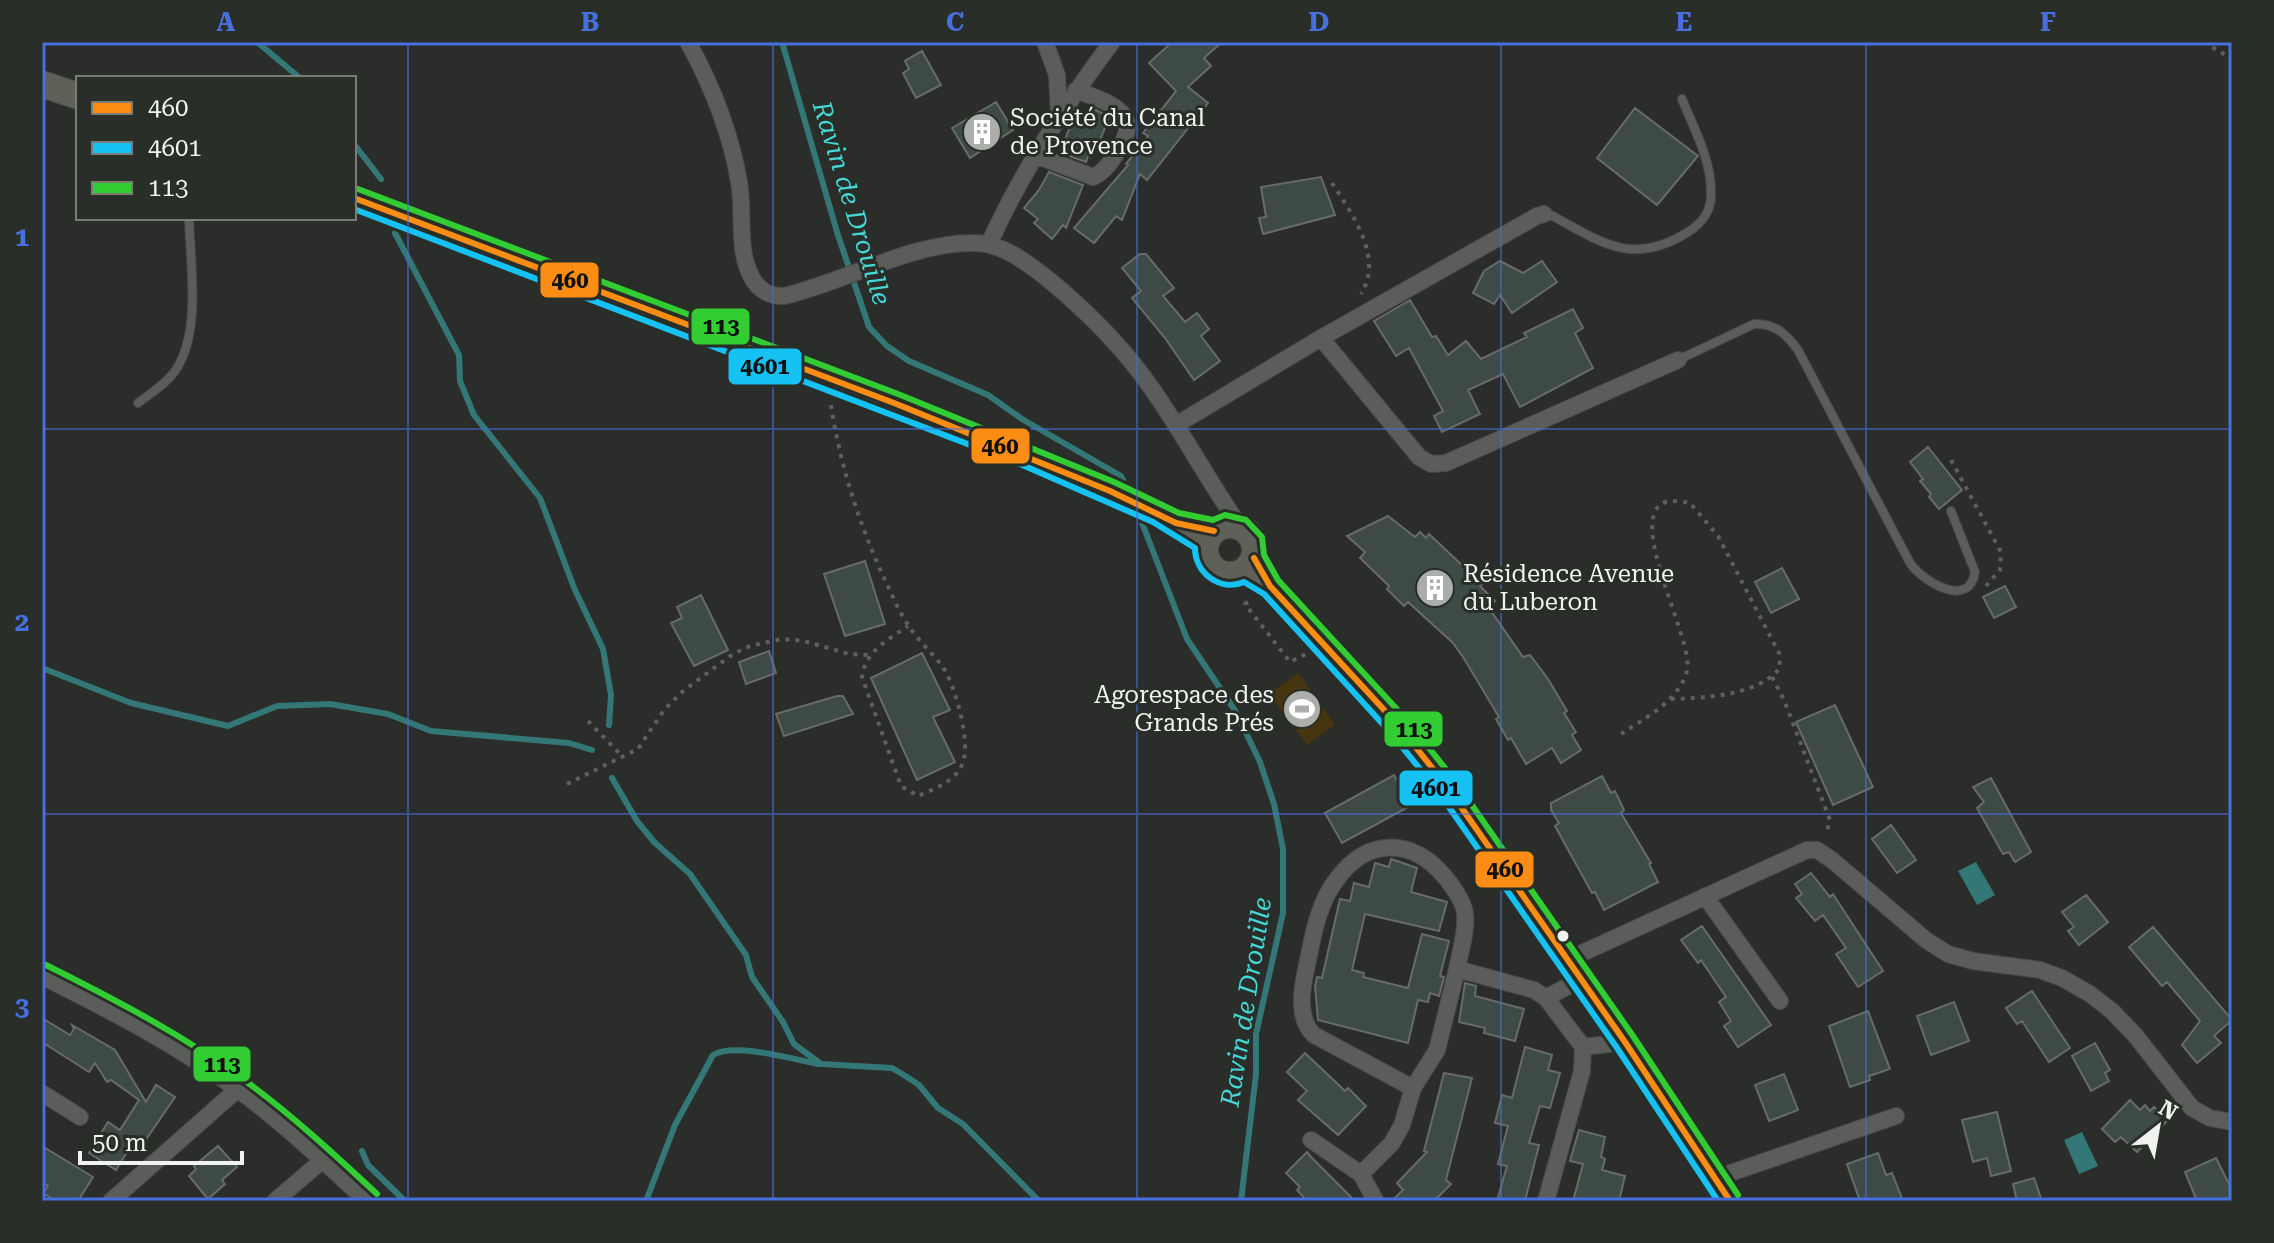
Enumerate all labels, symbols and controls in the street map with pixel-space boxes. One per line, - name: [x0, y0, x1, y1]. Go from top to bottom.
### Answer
- text: A: [217, 7, 236, 37]
- text: B: [581, 7, 599, 37]
- text: C: [946, 7, 964, 37]
- text: D: [1309, 7, 1329, 37]
- text: E: [1676, 7, 1692, 37]
- text: F: [2040, 7, 2056, 37]
- legend: [76, 76, 356, 220]
- text: 460: [148, 94, 188, 122]
- water label: Ravin de Drouille: [806, 97, 897, 308]
- place label: Société du Canal de Provence: [1010, 104, 1205, 160]
- building icon: Société du Canal de Provence: [961, 111, 1003, 153]
- text: 4601: [148, 134, 202, 162]
- text: 113: [148, 174, 188, 202]
- text: 1: [15, 222, 29, 252]
- line badge: 460: [539, 261, 600, 299]
- text: 460: [552, 268, 588, 293]
- line badge: 113: [690, 307, 751, 346]
- text: 113: [703, 314, 739, 339]
- line badge: 4601: [727, 347, 803, 386]
- text: 4601: [740, 354, 790, 379]
- line badge: 460: [970, 427, 1031, 465]
- text: 460: [982, 434, 1018, 459]
- place label: Résidence Avenue du Luberon: [1463, 560, 1674, 616]
- building icon: Résidence Avenue du Luberon: [1414, 567, 1456, 609]
- text: 2: [15, 607, 29, 637]
- place label: Agorespace des Grands Prés: [1094, 681, 1274, 737]
- sports icon: Agorespace des Grands Prés: [1281, 688, 1323, 730]
- line badge: 113: [1383, 710, 1444, 748]
- text: 113: [1396, 717, 1432, 742]
- line badge: 4601: [1398, 769, 1474, 807]
- text: 4601: [1411, 776, 1461, 801]
- line badge: 460: [1474, 850, 1535, 889]
- text: 460: [1487, 857, 1523, 882]
- water label: Ravin de Drouille: [1214, 895, 1277, 1110]
- unlabelled marker: [1555, 928, 1571, 944]
- text: 3: [15, 992, 29, 1022]
- line badge: 113: [192, 1045, 252, 1083]
- text: 113: [204, 1052, 240, 1077]
- north arrow: [2118, 1087, 2198, 1167]
- text: N: [2154, 1095, 2182, 1125]
- scale bar: [80, 1115, 242, 1165]
- text: 50 m: [92, 1129, 147, 1157]

